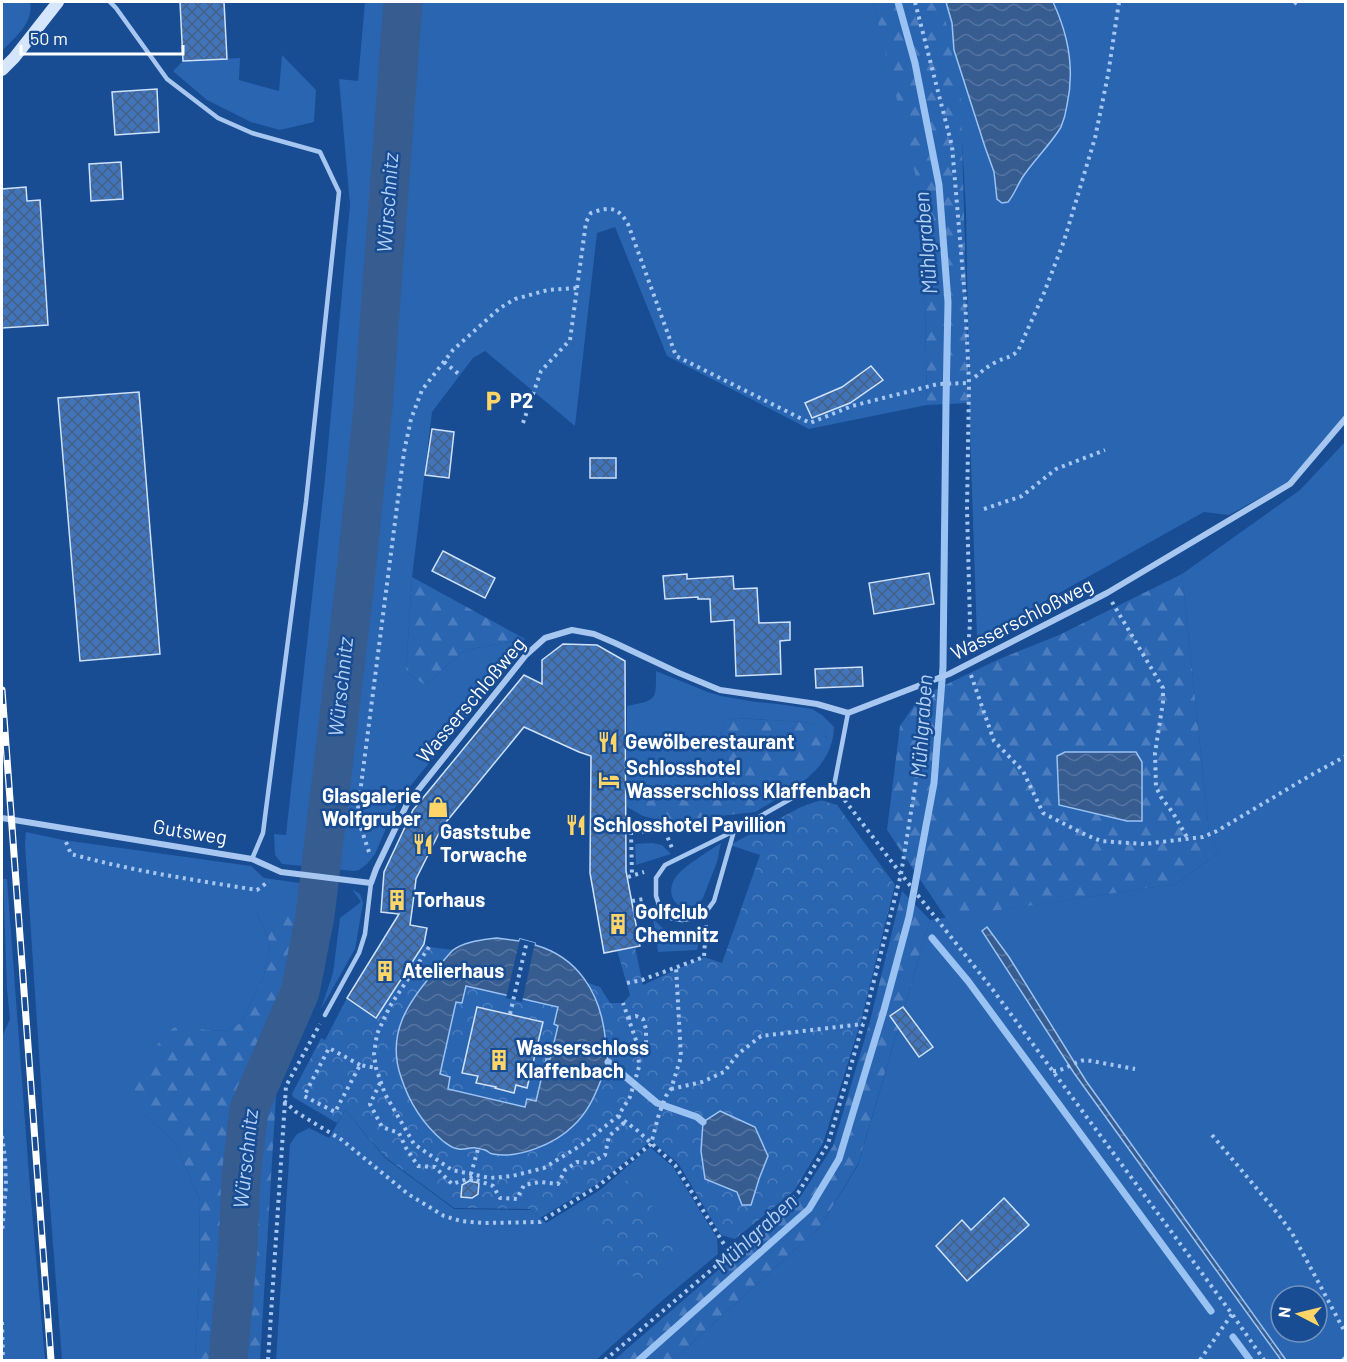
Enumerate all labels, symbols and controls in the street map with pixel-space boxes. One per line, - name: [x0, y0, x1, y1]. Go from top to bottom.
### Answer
- scale bar: [21, 18, 183, 56]
- text: 50 m: [30, 27, 68, 49]
- water label: Würschnitz: [371, 151, 403, 254]
- water label: Mühlgraben: [908, 191, 941, 296]
- place label: P2: [510, 388, 533, 412]
- parking icon: P2: [481, 389, 505, 413]
- street label: Wasserschloßweg: [946, 572, 1097, 664]
- street label: Wasserschloßweg: [411, 632, 530, 767]
- water label: Würschnitz: [322, 635, 357, 738]
- water label: Mühlgraben: [904, 674, 937, 778]
- place label: Gewölberestaurant: [625, 729, 795, 753]
- restaurant icon: Gewölberestaurant: [596, 730, 620, 754]
- place label: Schlosshotel Wasserschloss Klaffenbach: [626, 755, 871, 802]
- hotel icon: Schlosshotel Wasserschloss Klaffenbach: [597, 768, 621, 792]
- place label: Glasgalerie Wolfgruber: [322, 783, 421, 830]
- shop icon: Glasgalerie Wolfgruber: [426, 795, 450, 819]
- place label: Schlosshotel Pavillion: [593, 812, 786, 836]
- street label: Gutsweg: [151, 813, 229, 849]
- restaurant icon: Schlosshotel Pavillion: [564, 813, 588, 837]
- place label: Gaststube Torwache: [440, 819, 531, 866]
- restaurant icon: Gaststube Torwache: [411, 832, 435, 856]
- place label: Torhaus: [414, 887, 485, 911]
- building icon: Torhaus: [385, 888, 409, 912]
- place label: Golfclub Chemnitz: [635, 899, 719, 946]
- building icon: Golfclub Chemnitz: [606, 912, 630, 936]
- place label: Atelierhaus: [402, 958, 504, 982]
- building icon: Atelierhaus: [373, 959, 397, 983]
- place label: Wasserschloss Klaffenbach: [516, 1035, 649, 1082]
- building icon: Wasserschloss Klaffenbach: [487, 1048, 511, 1072]
- water label: Würschnitz: [227, 1107, 262, 1210]
- water label: Mühlgraben: [709, 1188, 801, 1276]
- north arrow: [1269, 1284, 1329, 1344]
- text: N: [1274, 1306, 1294, 1319]

